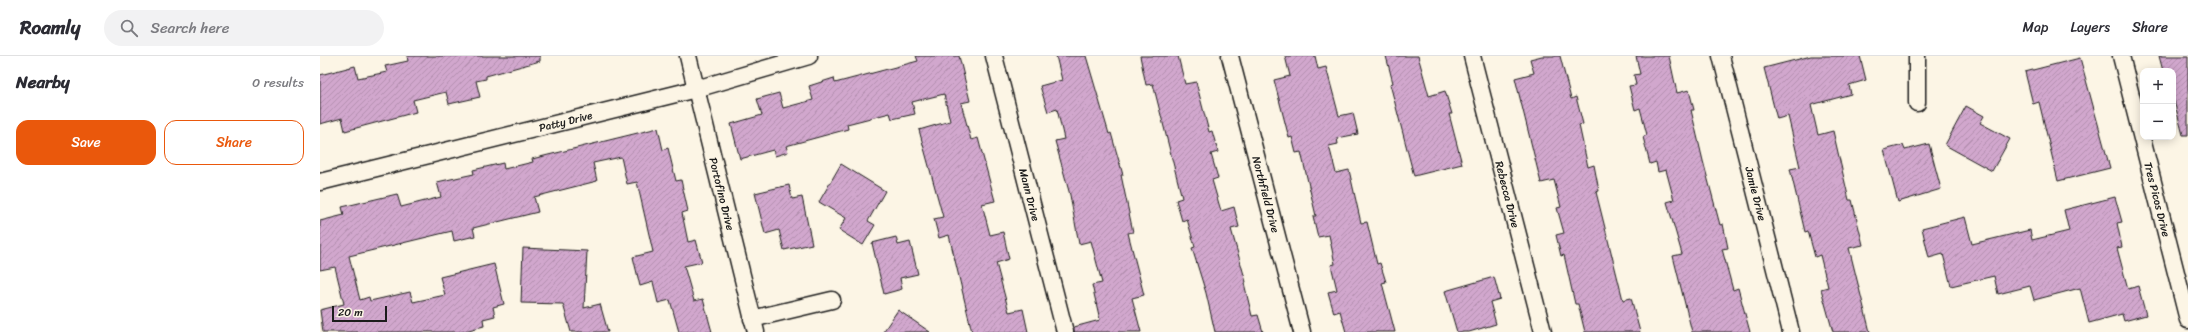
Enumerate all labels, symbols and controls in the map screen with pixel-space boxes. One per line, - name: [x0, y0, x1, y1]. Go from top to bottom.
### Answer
- search box: [104, 10, 384, 46]
- text: Roamly: [20, 11, 80, 44]
- text: Search here: [150, 15, 229, 41]
- text: Map: [2023, 15, 2048, 40]
- text: Layers: [2070, 15, 2110, 40]
- text: Share: [2132, 15, 2168, 40]
- icon: search: [118, 17, 140, 39]
- text: Nearby: [16, 67, 70, 97]
- map controls: [2140, 68, 2176, 140]
- button: +: [2140, 68, 2176, 104]
- text: 0 results: [252, 71, 304, 94]
- button: −: [2140, 104, 2176, 140]
- street label: Patty Drive: [537, 106, 595, 138]
- button: Save: [16, 120, 156, 165]
- button: Share: [164, 120, 304, 165]
- street label: Northfield Drive: [1246, 154, 1285, 235]
- street label: Portofino Drive: [703, 156, 740, 233]
- street label: Rebecca Drive: [1489, 159, 1525, 230]
- street label: Tres Picos Drive: [2138, 160, 2176, 239]
- street label: Jamie Drive: [1739, 164, 1772, 223]
- street label: Mann Drive: [1013, 166, 1045, 224]
- text: 20 m: [338, 303, 363, 322]
- scale bar: [332, 304, 387, 323]

